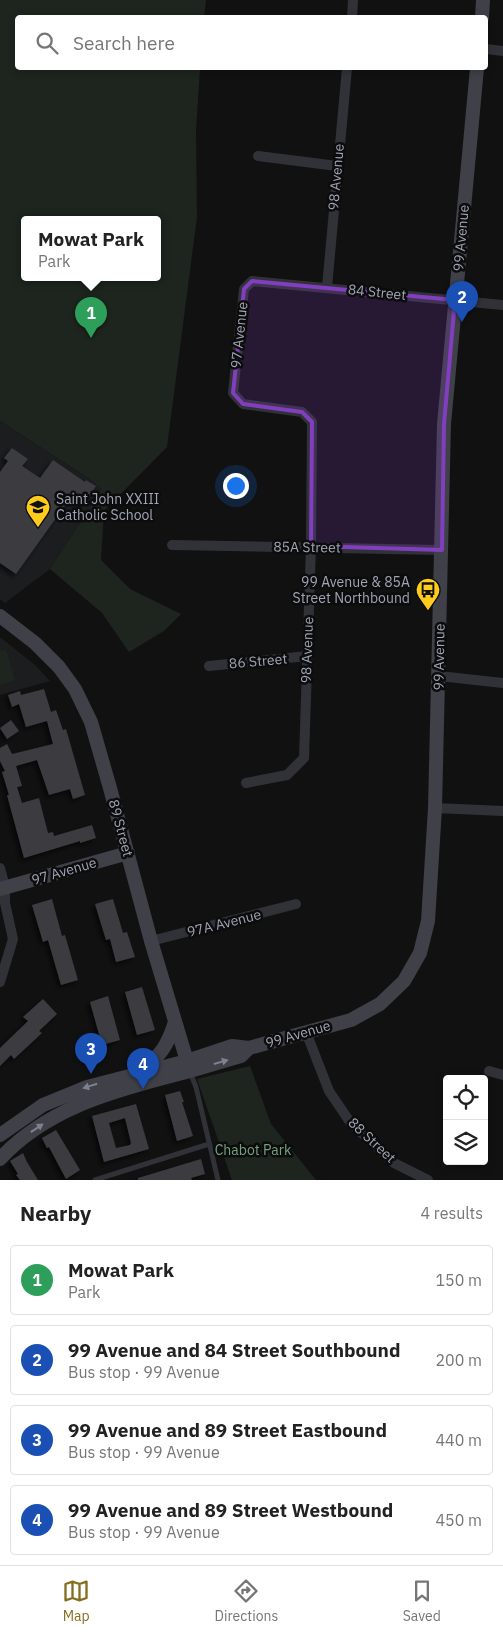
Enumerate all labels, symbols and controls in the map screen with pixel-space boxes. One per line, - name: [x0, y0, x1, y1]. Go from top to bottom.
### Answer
- search box: [15, 15, 488, 70]
- icon: search: [33, 29, 61, 57]
- text: Search here: [73, 31, 175, 55]
- street label: 98 Avenue: [324, 143, 348, 211]
- street label: 99 Avenue: [449, 204, 473, 272]
- popup: [21, 216, 161, 281]
- text: Mowat Park: [38, 227, 144, 251]
- text: Park: [38, 251, 70, 271]
- street label: 84 Street: [347, 280, 407, 304]
- pin: 2: [446, 281, 478, 322]
- pin: 1: [75, 297, 107, 338]
- street label: 97 Avenue: [227, 301, 251, 369]
- your location: [223, 473, 249, 499]
- place label: Saint John XXIII Catholic School: [56, 490, 159, 524]
- school or university icon: Saint John XXIII Catholic School: [25, 494, 51, 528]
- street label: 85A Street: [273, 537, 341, 557]
- place label: 99 Avenue & 85A Street Northbound: [293, 573, 410, 607]
- bus stop icon: 99 Avenue & 85A Street Northbound: [415, 577, 441, 611]
- street label: 98 Avenue: [297, 616, 317, 684]
- street label: 99 Avenue: [429, 623, 449, 691]
- street label: 86 Street: [228, 649, 288, 673]
- street label: 89 Street: [105, 797, 137, 859]
- street label: 97 Avenue: [29, 853, 99, 889]
- street label: 97A Avenue: [185, 905, 263, 941]
- street label: 99 Avenue: [263, 1016, 333, 1052]
- pin: 3: [75, 1033, 107, 1074]
- pin: 4: [127, 1048, 159, 1089]
- one-way arrow: [214, 1058, 229, 1066]
- map controls: [443, 1075, 488, 1165]
- button: locate: [443, 1075, 488, 1120]
- one-way arrow: [83, 1082, 98, 1090]
- street label: 88 Street: [344, 1113, 400, 1167]
- button: layers: [443, 1120, 488, 1165]
- one-way arrow: [30, 1123, 44, 1133]
- park label: Chabot Park: [215, 1141, 292, 1159]
- text: Nearby: [20, 1199, 91, 1227]
- text: 4 results: [420, 1203, 483, 1223]
- text: Mowat Park: [68, 1258, 174, 1282]
- text: 1: [32, 1270, 42, 1290]
- text: 150 m: [435, 1270, 482, 1290]
- text: Park: [68, 1282, 100, 1302]
- text: 99 Avenue and 84 Street Southbound: [68, 1338, 400, 1362]
- text: 2: [32, 1350, 42, 1370]
- text: 200 m: [435, 1350, 482, 1370]
- text: Bus stop · 99 Avenue: [68, 1362, 220, 1382]
- text: 99 Avenue and 89 Street Eastbound: [68, 1418, 387, 1442]
- text: 3: [32, 1430, 42, 1450]
- text: 440 m: [435, 1430, 482, 1450]
- text: Bus stop · 99 Avenue: [68, 1442, 220, 1462]
- text: 99 Avenue and 89 Street Westbound: [68, 1498, 393, 1522]
- text: 4: [32, 1510, 42, 1530]
- text: 450 m: [435, 1510, 482, 1530]
- text: Bus stop · 99 Avenue: [68, 1522, 220, 1542]
- tab: Map: [62, 1577, 90, 1625]
- tab: Directions: [215, 1577, 278, 1625]
- tab: Saved: [403, 1577, 441, 1625]

